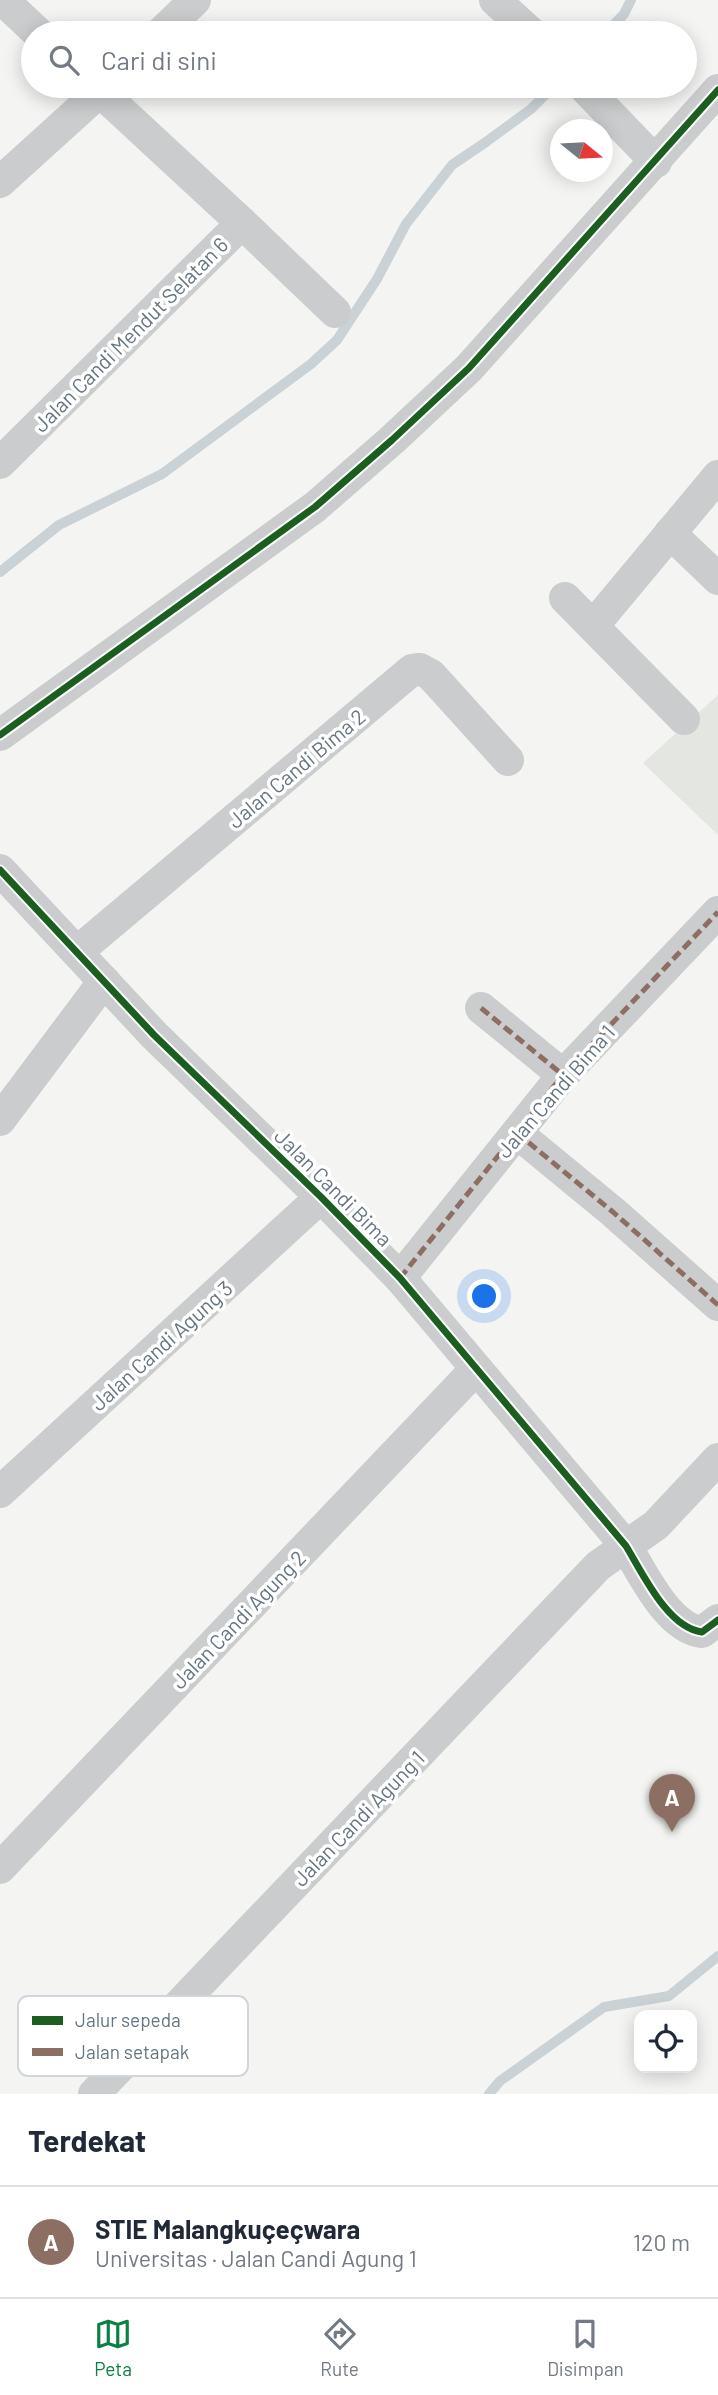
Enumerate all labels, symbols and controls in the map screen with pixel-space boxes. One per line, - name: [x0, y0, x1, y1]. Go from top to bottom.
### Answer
- search box: [21, 21, 697, 98]
- icon: search: [45, 41, 83, 79]
- text: Cari di sini: [101, 44, 217, 75]
- north arrow: [550, 119, 613, 182]
- street label: Jalan Candi Mendut Selatan 6: [27, 231, 233, 437]
- street label: Jalan Candi Bima 2: [222, 703, 370, 833]
- street label: Jalan Candi Bima 1: [491, 1020, 619, 1162]
- street label: Jalan Candi Bima: [270, 1123, 398, 1251]
- street label: Jalan Candi Agung 3: [85, 1275, 237, 1415]
- your location: [467, 1279, 501, 1313]
- street label: Jalan Candi Agung 2: [166, 1545, 310, 1693]
- street label: Jalan Candi Agung 1: [287, 1745, 429, 1891]
- pin: A: [649, 1774, 695, 1832]
- legend: [18, 1996, 248, 2076]
- text: Jalur sepeda: [75, 2008, 181, 2031]
- map controls: [634, 2010, 697, 2073]
- button: locate: [634, 2010, 697, 2073]
- text: Jalan setapak: [75, 2040, 189, 2063]
- text: Terdekat: [28, 2122, 146, 2158]
- text: STIE Malangkuçeçwara: [95, 2213, 360, 2244]
- text: A: [43, 2228, 59, 2256]
- text: 120 m: [633, 2228, 690, 2256]
- text: Universitas · Jalan Candi Agung 1: [95, 2244, 417, 2272]
- tab: Peta: [94, 2315, 132, 2380]
- tab: Rute: [320, 2315, 359, 2380]
- tab: Disimpan: [547, 2315, 624, 2380]

